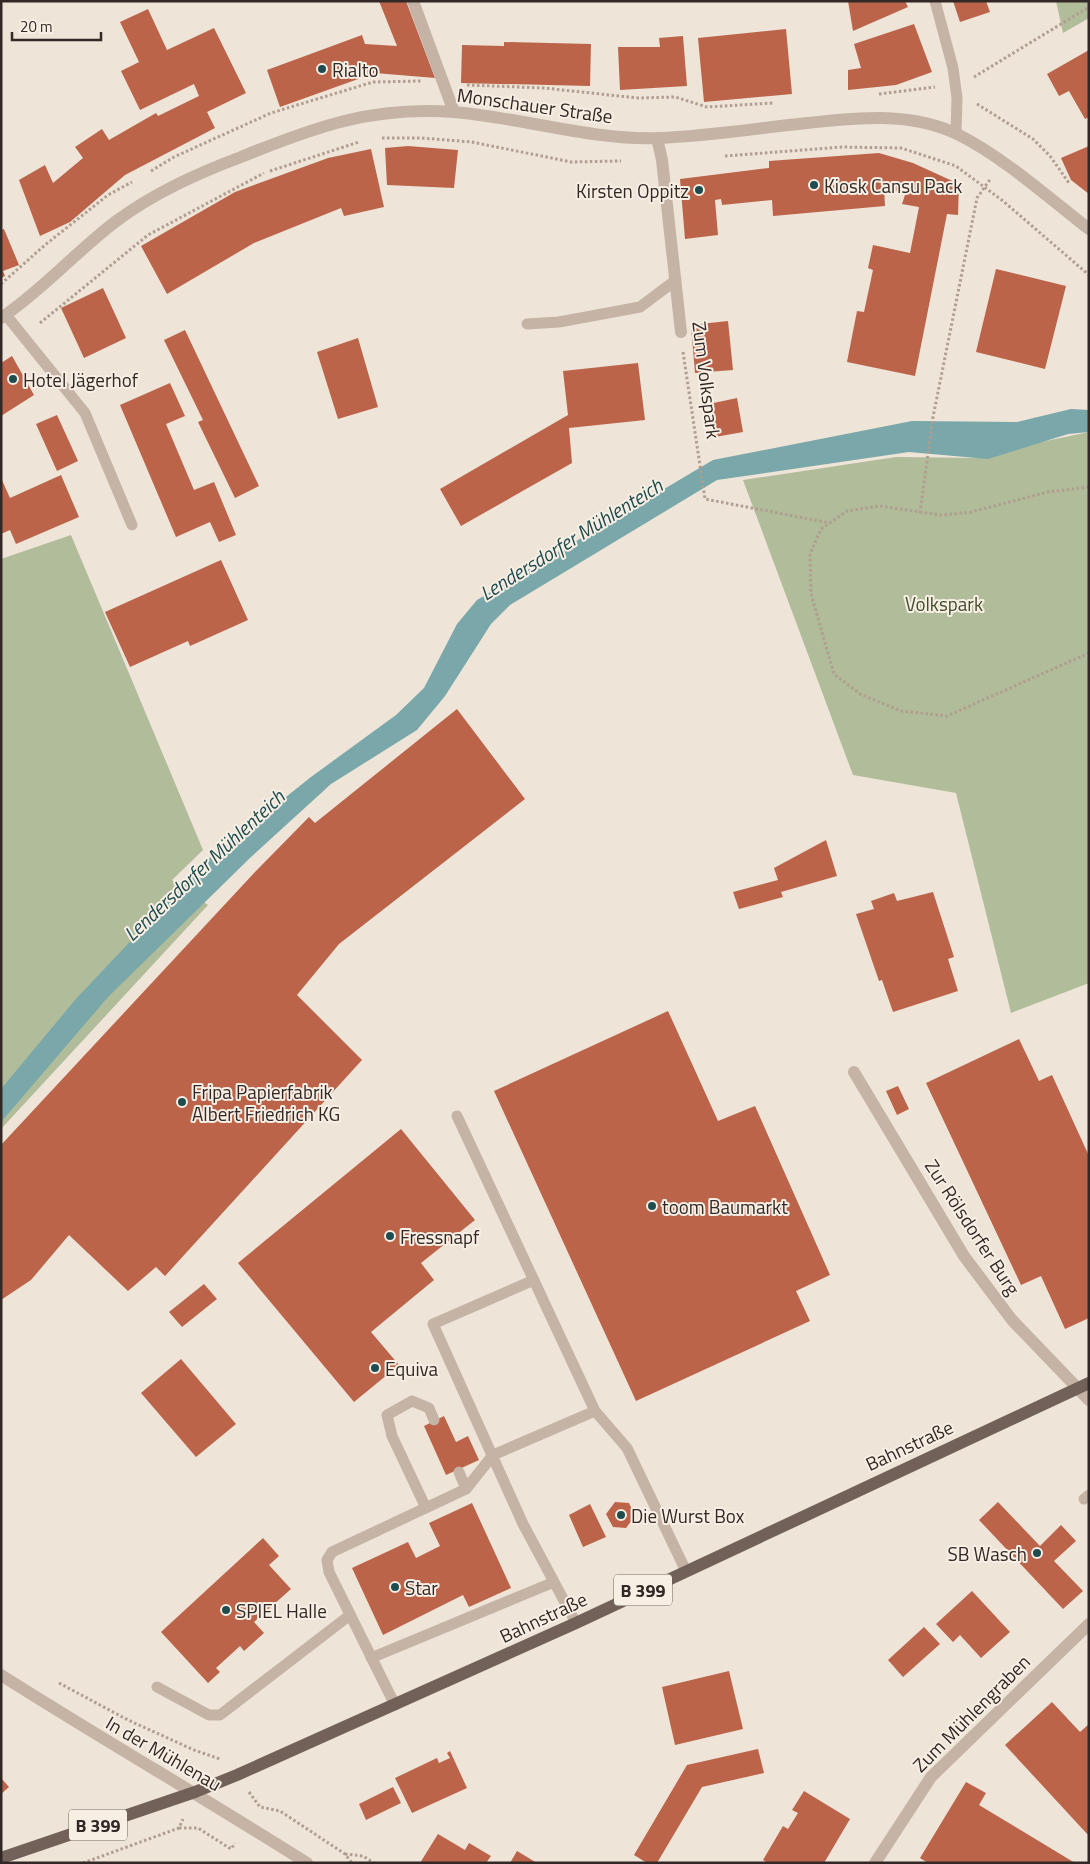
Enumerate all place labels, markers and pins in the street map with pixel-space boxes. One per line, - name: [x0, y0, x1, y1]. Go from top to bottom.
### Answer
- place label: Rialto: [332, 55, 378, 84]
- marker: Rialto: [316, 63, 328, 75]
- place label: Kiosk Cansu Pack: [824, 171, 962, 200]
- place label: Kirsten Oppitz: [576, 176, 689, 205]
- marker: Kiosk Cansu Pack: [808, 179, 820, 191]
- marker: Kirsten Oppitz: [693, 184, 705, 196]
- place label: Hotel Jägerhof: [23, 365, 139, 394]
- marker: Hotel Jägerhof: [7, 373, 19, 385]
- place label: Fripa Papierfabrik Albert Friedrich KG: [192, 1077, 340, 1128]
- marker: Fripa Papierfabrik Albert Friedrich KG: [176, 1096, 188, 1108]
- place label: toom Baumarkt: [662, 1192, 788, 1221]
- marker: toom Baumarkt: [646, 1200, 658, 1212]
- place label: Fressnapf: [400, 1222, 480, 1251]
- marker: Fressnapf: [384, 1230, 396, 1242]
- place label: Equiva: [385, 1354, 439, 1383]
- marker: Equiva: [369, 1362, 381, 1374]
- place label: Die Wurst Box: [631, 1501, 745, 1530]
- marker: Die Wurst Box: [615, 1509, 627, 1521]
- place label: SB Wasch: [947, 1539, 1027, 1568]
- marker: SB Wasch: [1031, 1547, 1043, 1559]
- place label: Star: [405, 1573, 438, 1602]
- marker: Star: [389, 1581, 401, 1593]
- place label: SPIEL Halle: [236, 1596, 327, 1625]
- marker: SPIEL Halle: [220, 1604, 232, 1616]

